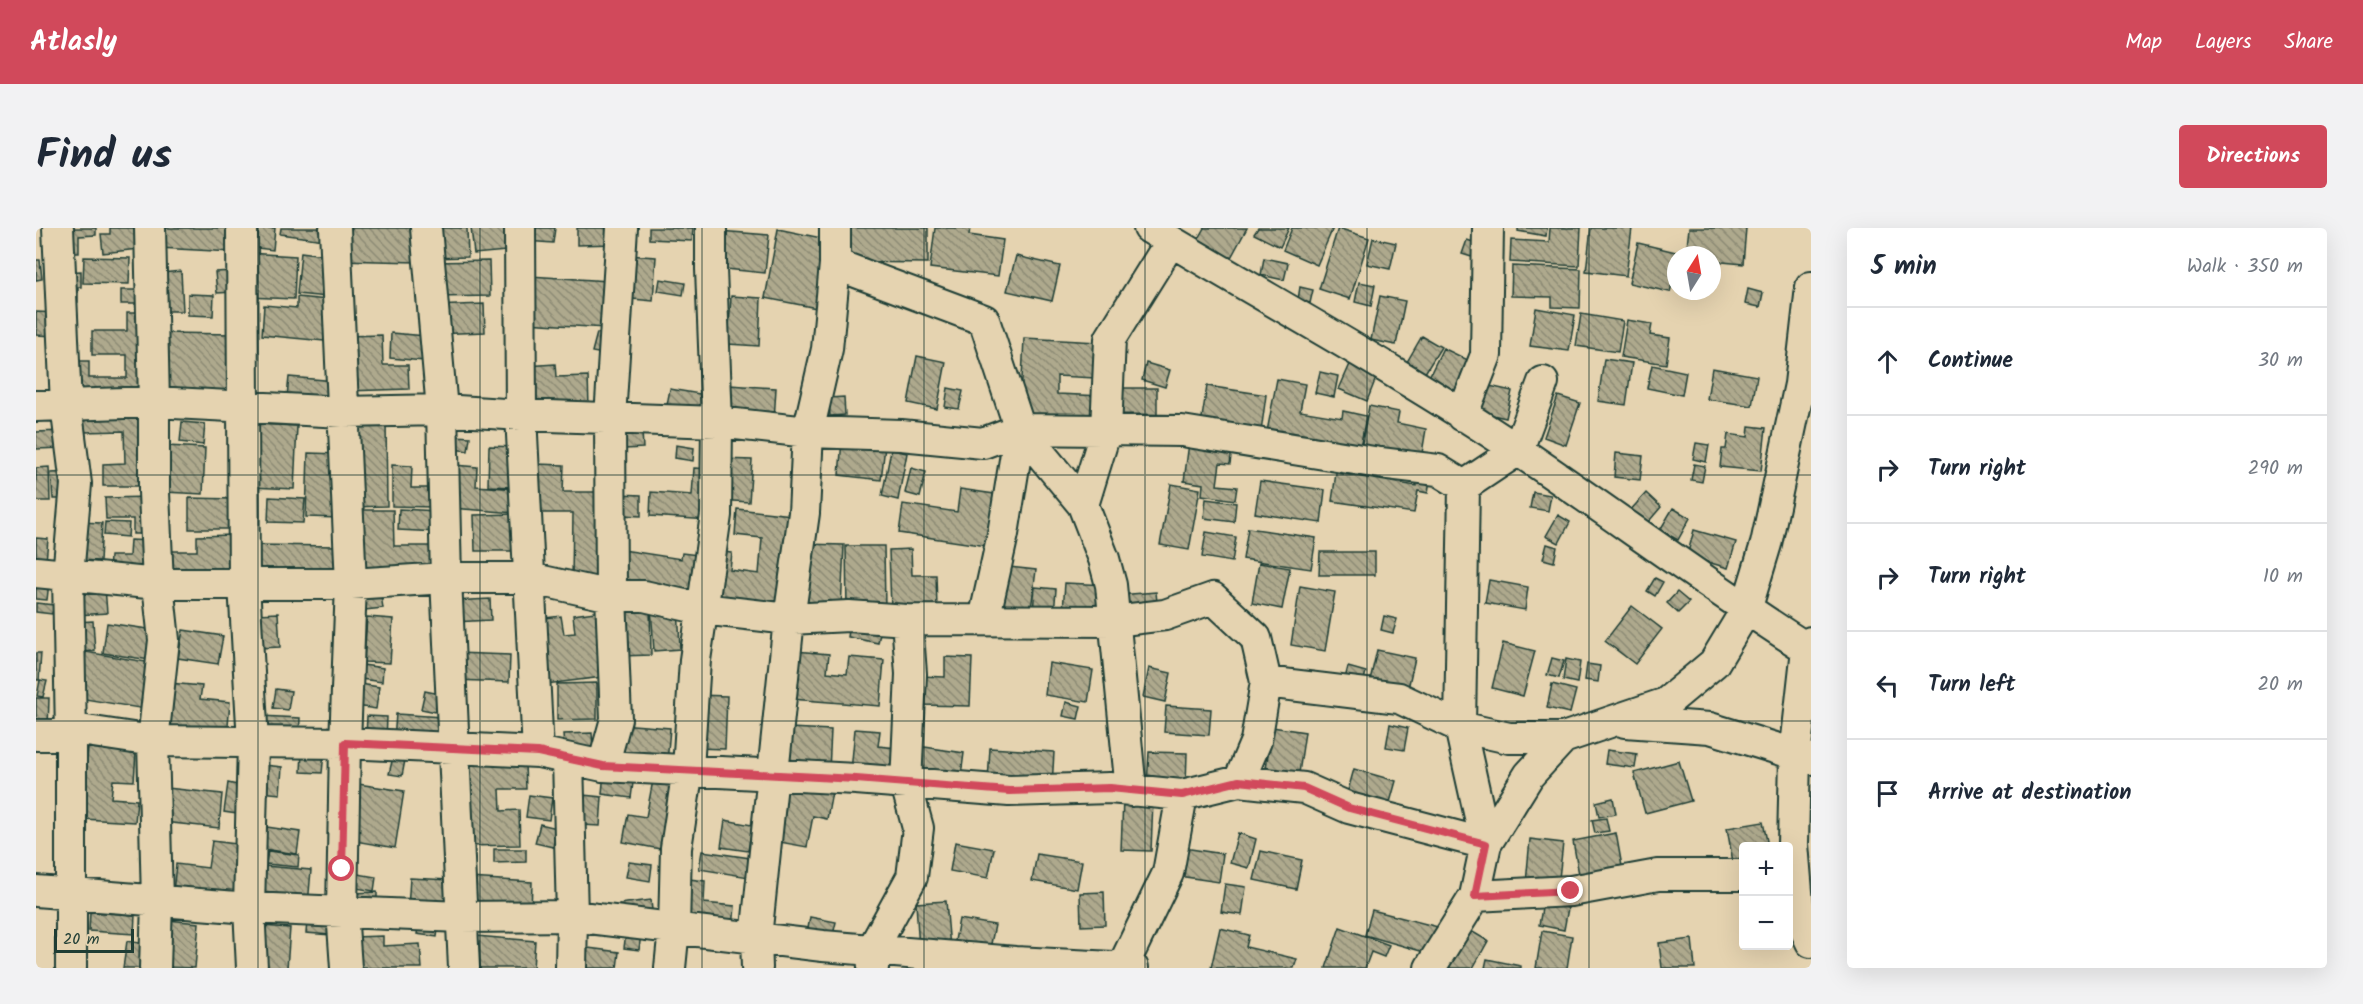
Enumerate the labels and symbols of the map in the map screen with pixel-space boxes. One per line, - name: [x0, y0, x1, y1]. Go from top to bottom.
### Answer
- north arrow: [1667, 246, 1721, 300]
- route start: [328, 855, 354, 881]
- route end: [1557, 877, 1583, 903]
- scale bar: [54, 926, 134, 954]

